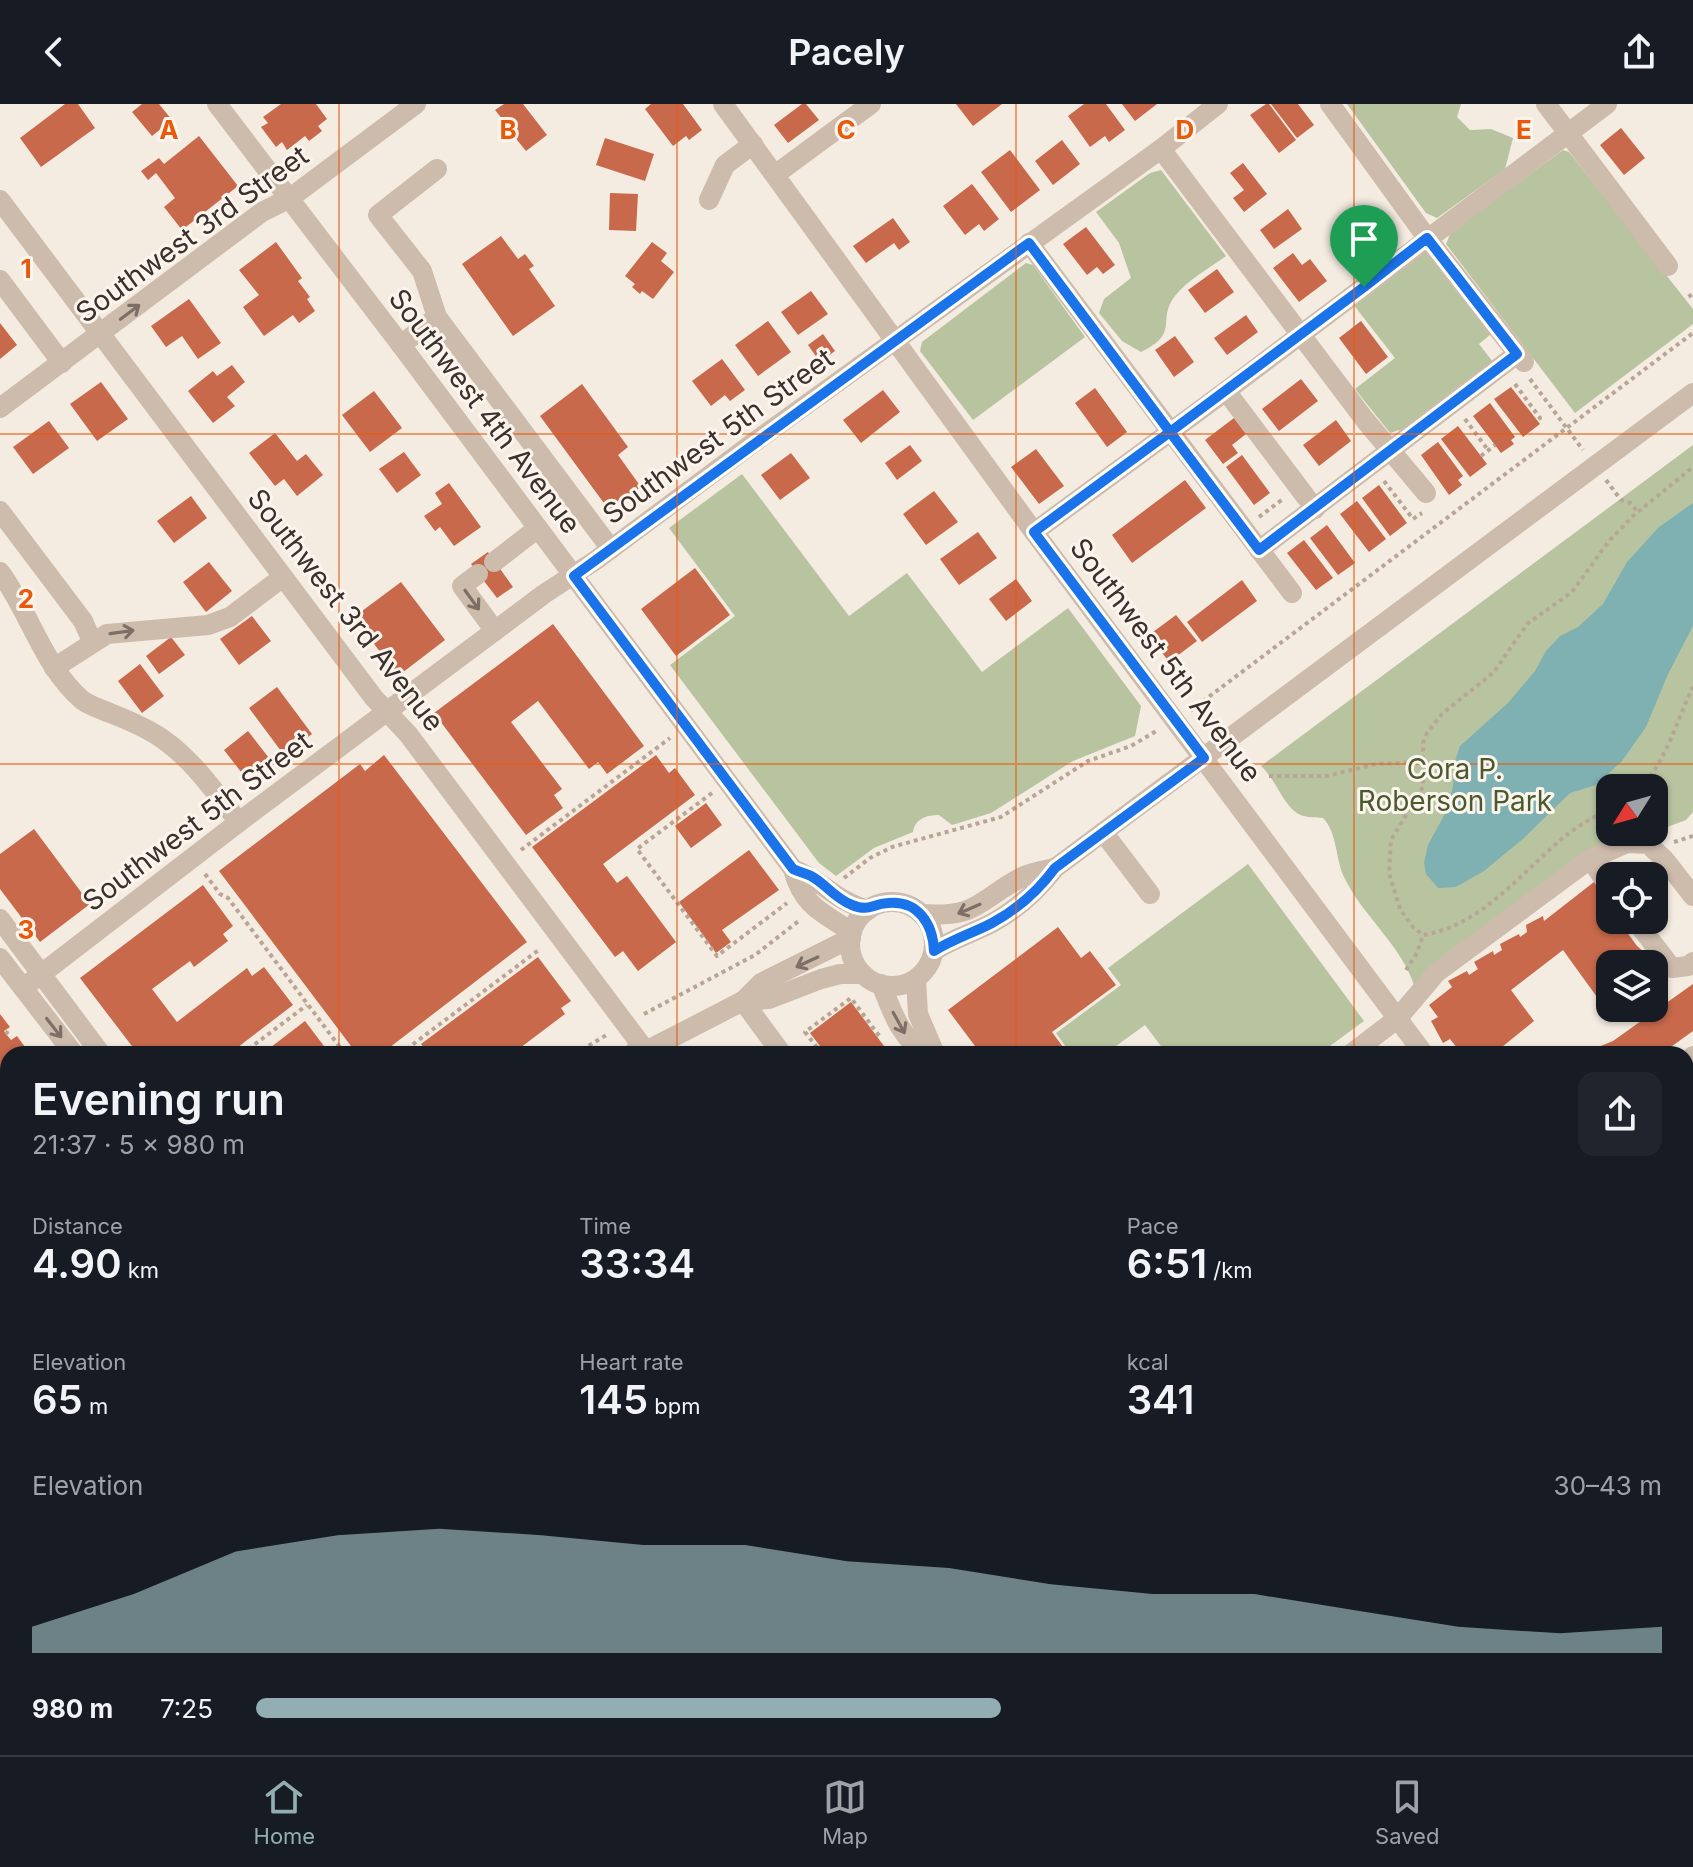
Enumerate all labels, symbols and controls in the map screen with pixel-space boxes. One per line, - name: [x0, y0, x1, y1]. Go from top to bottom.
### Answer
- icon: back: [32, 30, 76, 74]
- text: Pacely: [788, 30, 905, 74]
- icon: share: [1617, 30, 1661, 74]
- text: A: [159, 114, 179, 145]
- text: B: [499, 114, 517, 145]
- text: C: [836, 114, 856, 145]
- text: D: [1176, 114, 1194, 145]
- text: E: [1516, 114, 1532, 145]
- street label: Southwest 3rd Street: [69, 138, 315, 330]
- pin: [1330, 205, 1398, 287]
- icon: arrive: [1342, 217, 1386, 261]
- text: 1: [20, 253, 32, 284]
- street label: Southwest 4th Avenue: [382, 282, 588, 540]
- one-way arrow: [119, 304, 140, 321]
- street label: Southwest 5th Street: [596, 341, 840, 531]
- street label: Southwest 3rd Avenue: [241, 482, 451, 738]
- street label: Southwest 5th Avenue: [1063, 531, 1269, 789]
- text: 2: [18, 583, 34, 614]
- one-way arrow: [464, 589, 481, 611]
- one-way arrow: [109, 624, 134, 639]
- street label: Southwest 5th Street: [76, 724, 318, 918]
- park label: Cora P. Roberson Park: [1358, 752, 1552, 818]
- north arrow: [1596, 774, 1668, 846]
- map controls: [1596, 774, 1668, 1022]
- button: locate: [1596, 862, 1668, 934]
- one-way arrow: [958, 903, 982, 918]
- text: 3: [18, 914, 34, 945]
- button: layers: [1596, 950, 1668, 1022]
- one-way arrow: [795, 955, 819, 970]
- one-way arrow: [891, 1011, 907, 1034]
- one-way arrow: [45, 1017, 62, 1038]
- text: Evening run: [32, 1072, 285, 1126]
- button: share: [1578, 1072, 1662, 1156]
- text: 21:37 · 5 × 980 m: [32, 1129, 245, 1160]
- text: Distance: [32, 1213, 123, 1239]
- text: Time: [579, 1213, 631, 1239]
- text: Pace: [1127, 1213, 1178, 1239]
- text: 4.90: [32, 1239, 122, 1288]
- text: 33:34: [579, 1239, 695, 1288]
- text: 6:51: [1127, 1239, 1207, 1288]
- text: km: [122, 1257, 159, 1283]
- text: /km: [1207, 1257, 1253, 1283]
- text: Elevation: [32, 1349, 126, 1375]
- text: Heart rate: [579, 1349, 684, 1375]
- text: kcal: [1127, 1349, 1169, 1375]
- text: 65: [32, 1375, 83, 1424]
- text: 145: [579, 1375, 648, 1424]
- text: 341: [1127, 1375, 1194, 1424]
- text: m: [83, 1393, 108, 1419]
- text: bpm: [648, 1393, 700, 1419]
- text: Elevation: [32, 1470, 143, 1501]
- text: 30–43 m: [1554, 1470, 1662, 1501]
- text: 980 m: [32, 1693, 113, 1724]
- text: 7:25: [160, 1693, 213, 1724]
- tab: Home: [254, 1775, 315, 1849]
- tab: Map: [822, 1775, 868, 1849]
- tab: Saved: [1375, 1775, 1439, 1849]

